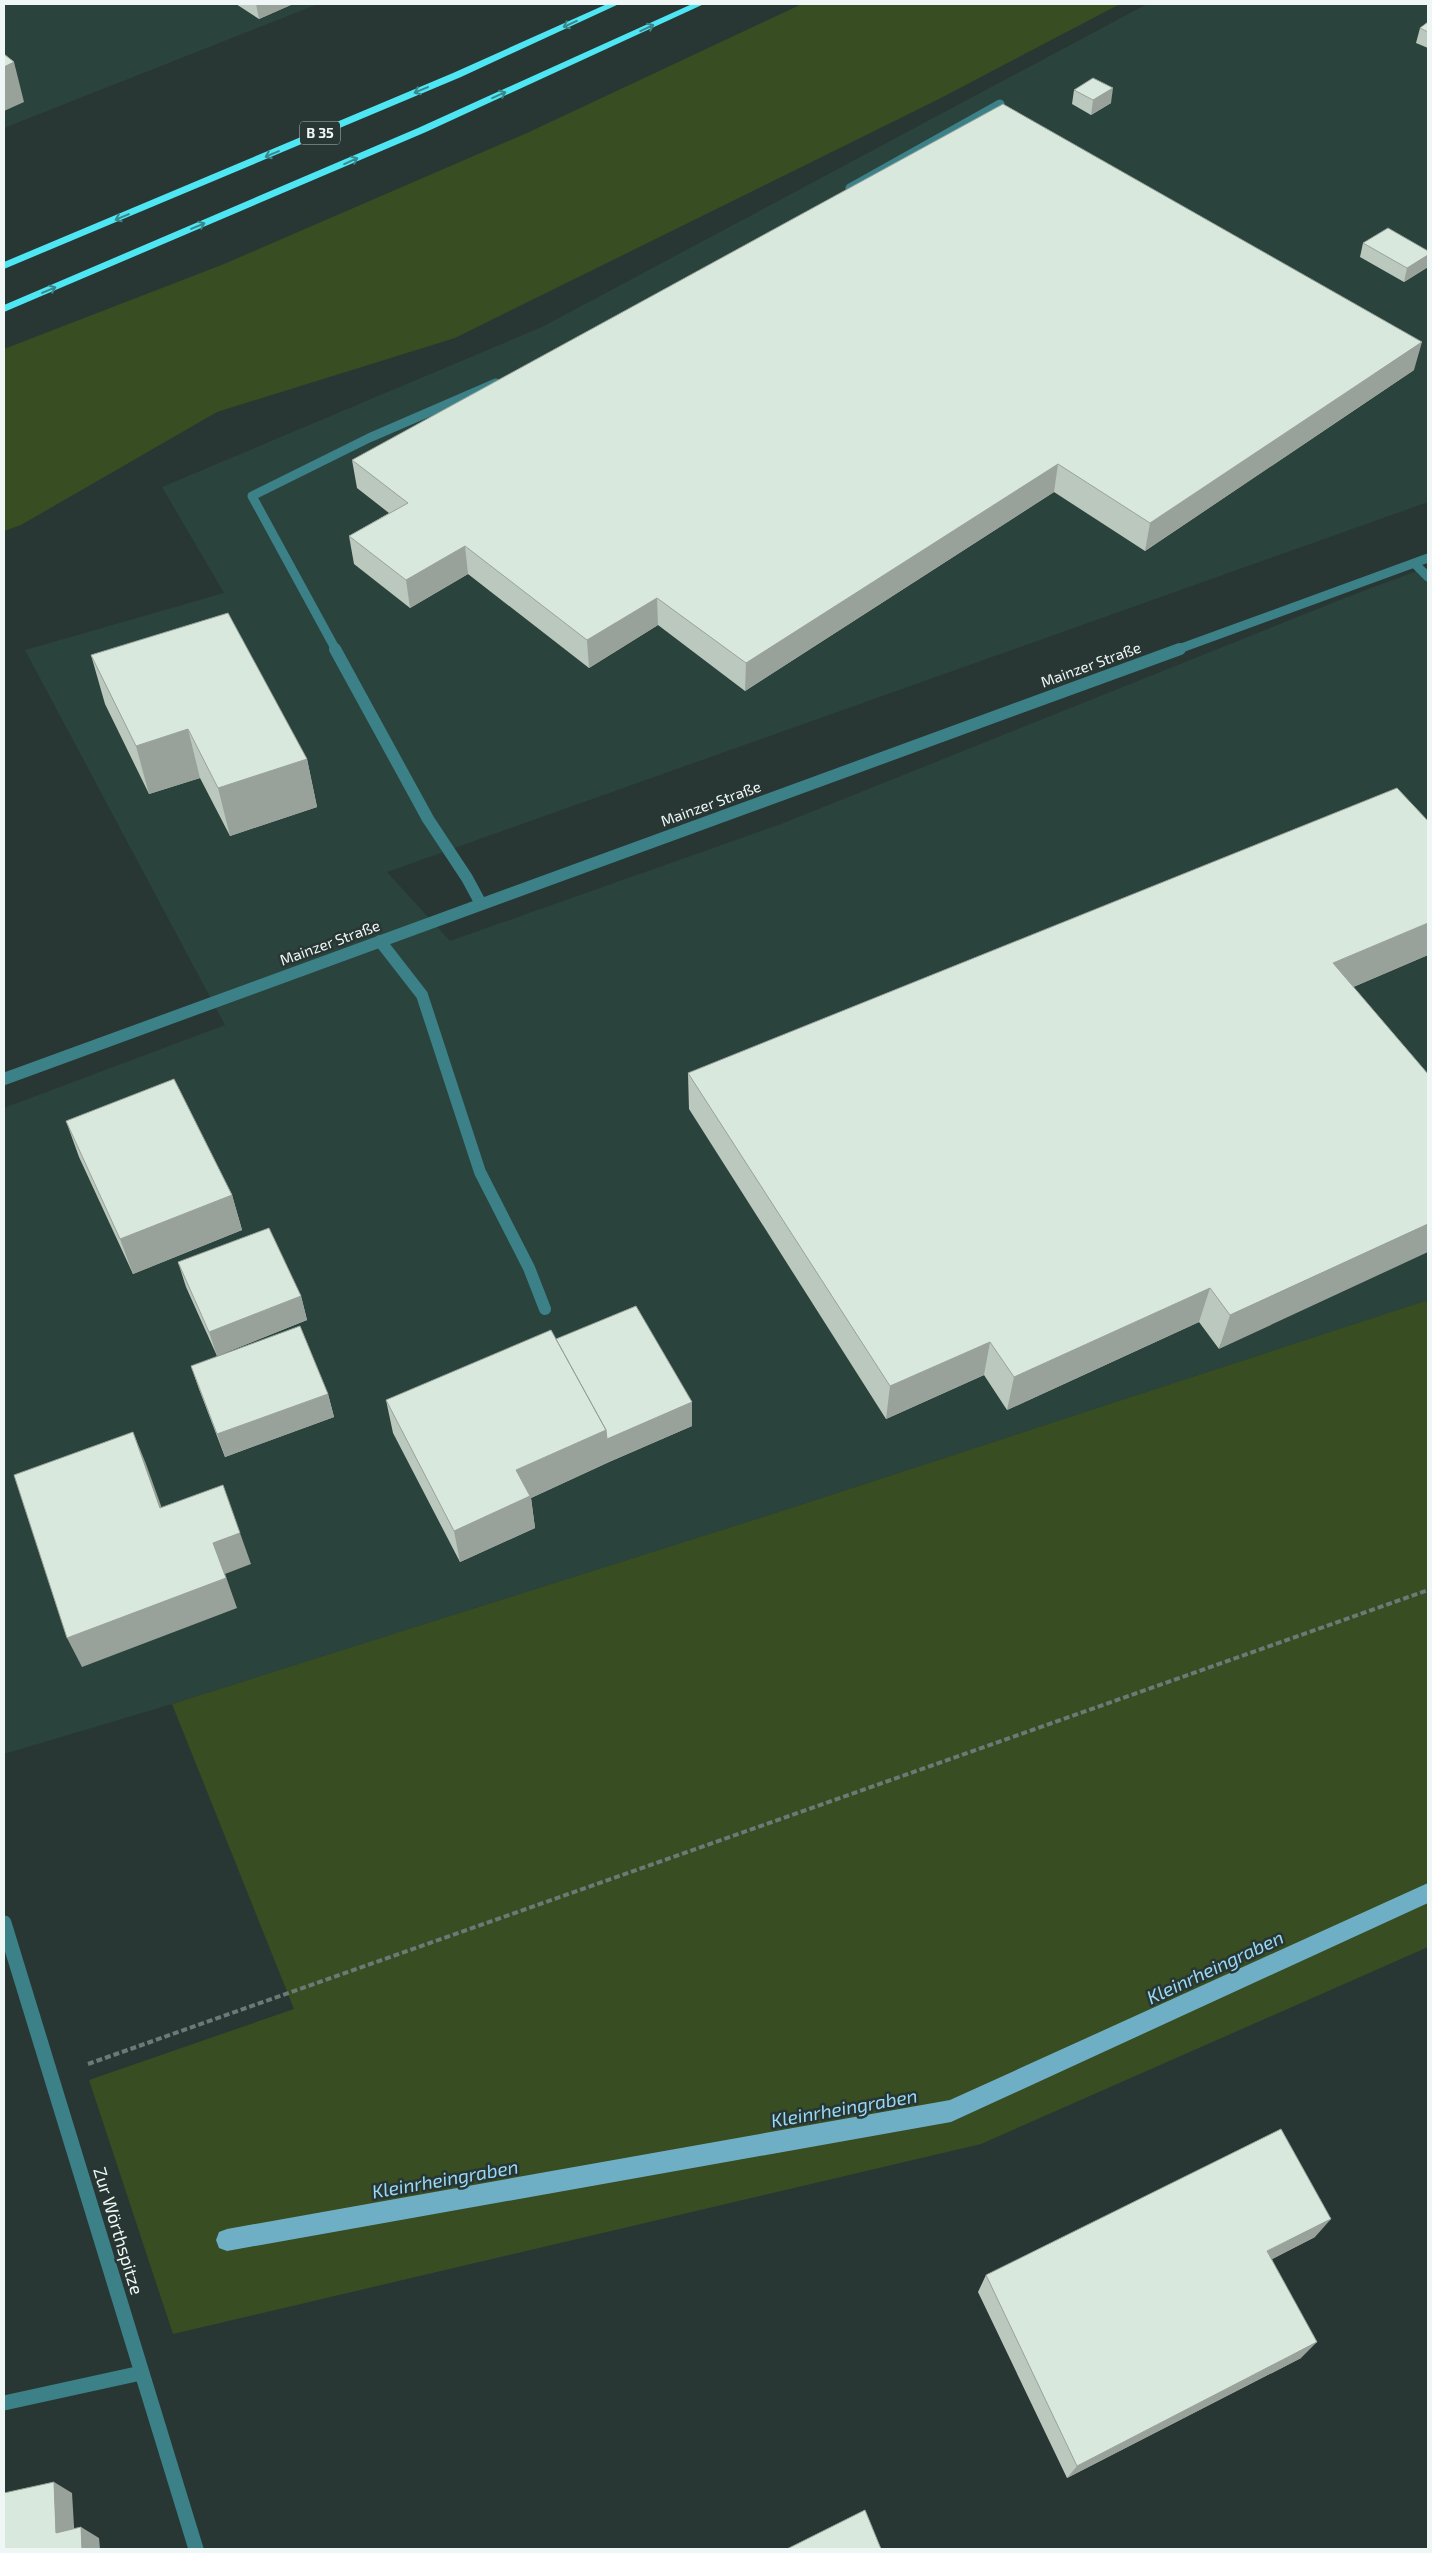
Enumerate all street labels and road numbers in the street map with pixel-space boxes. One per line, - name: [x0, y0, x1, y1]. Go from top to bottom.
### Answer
- road number: B 35: [300, 122, 340, 144]
- street label: Mainzer Straße: [1038, 638, 1143, 690]
- street label: Mainzer Straße: [658, 777, 763, 829]
- street label: Mainzer Straße: [277, 916, 382, 968]
- street label: Zur Wörthspitze: [89, 2164, 149, 2297]

